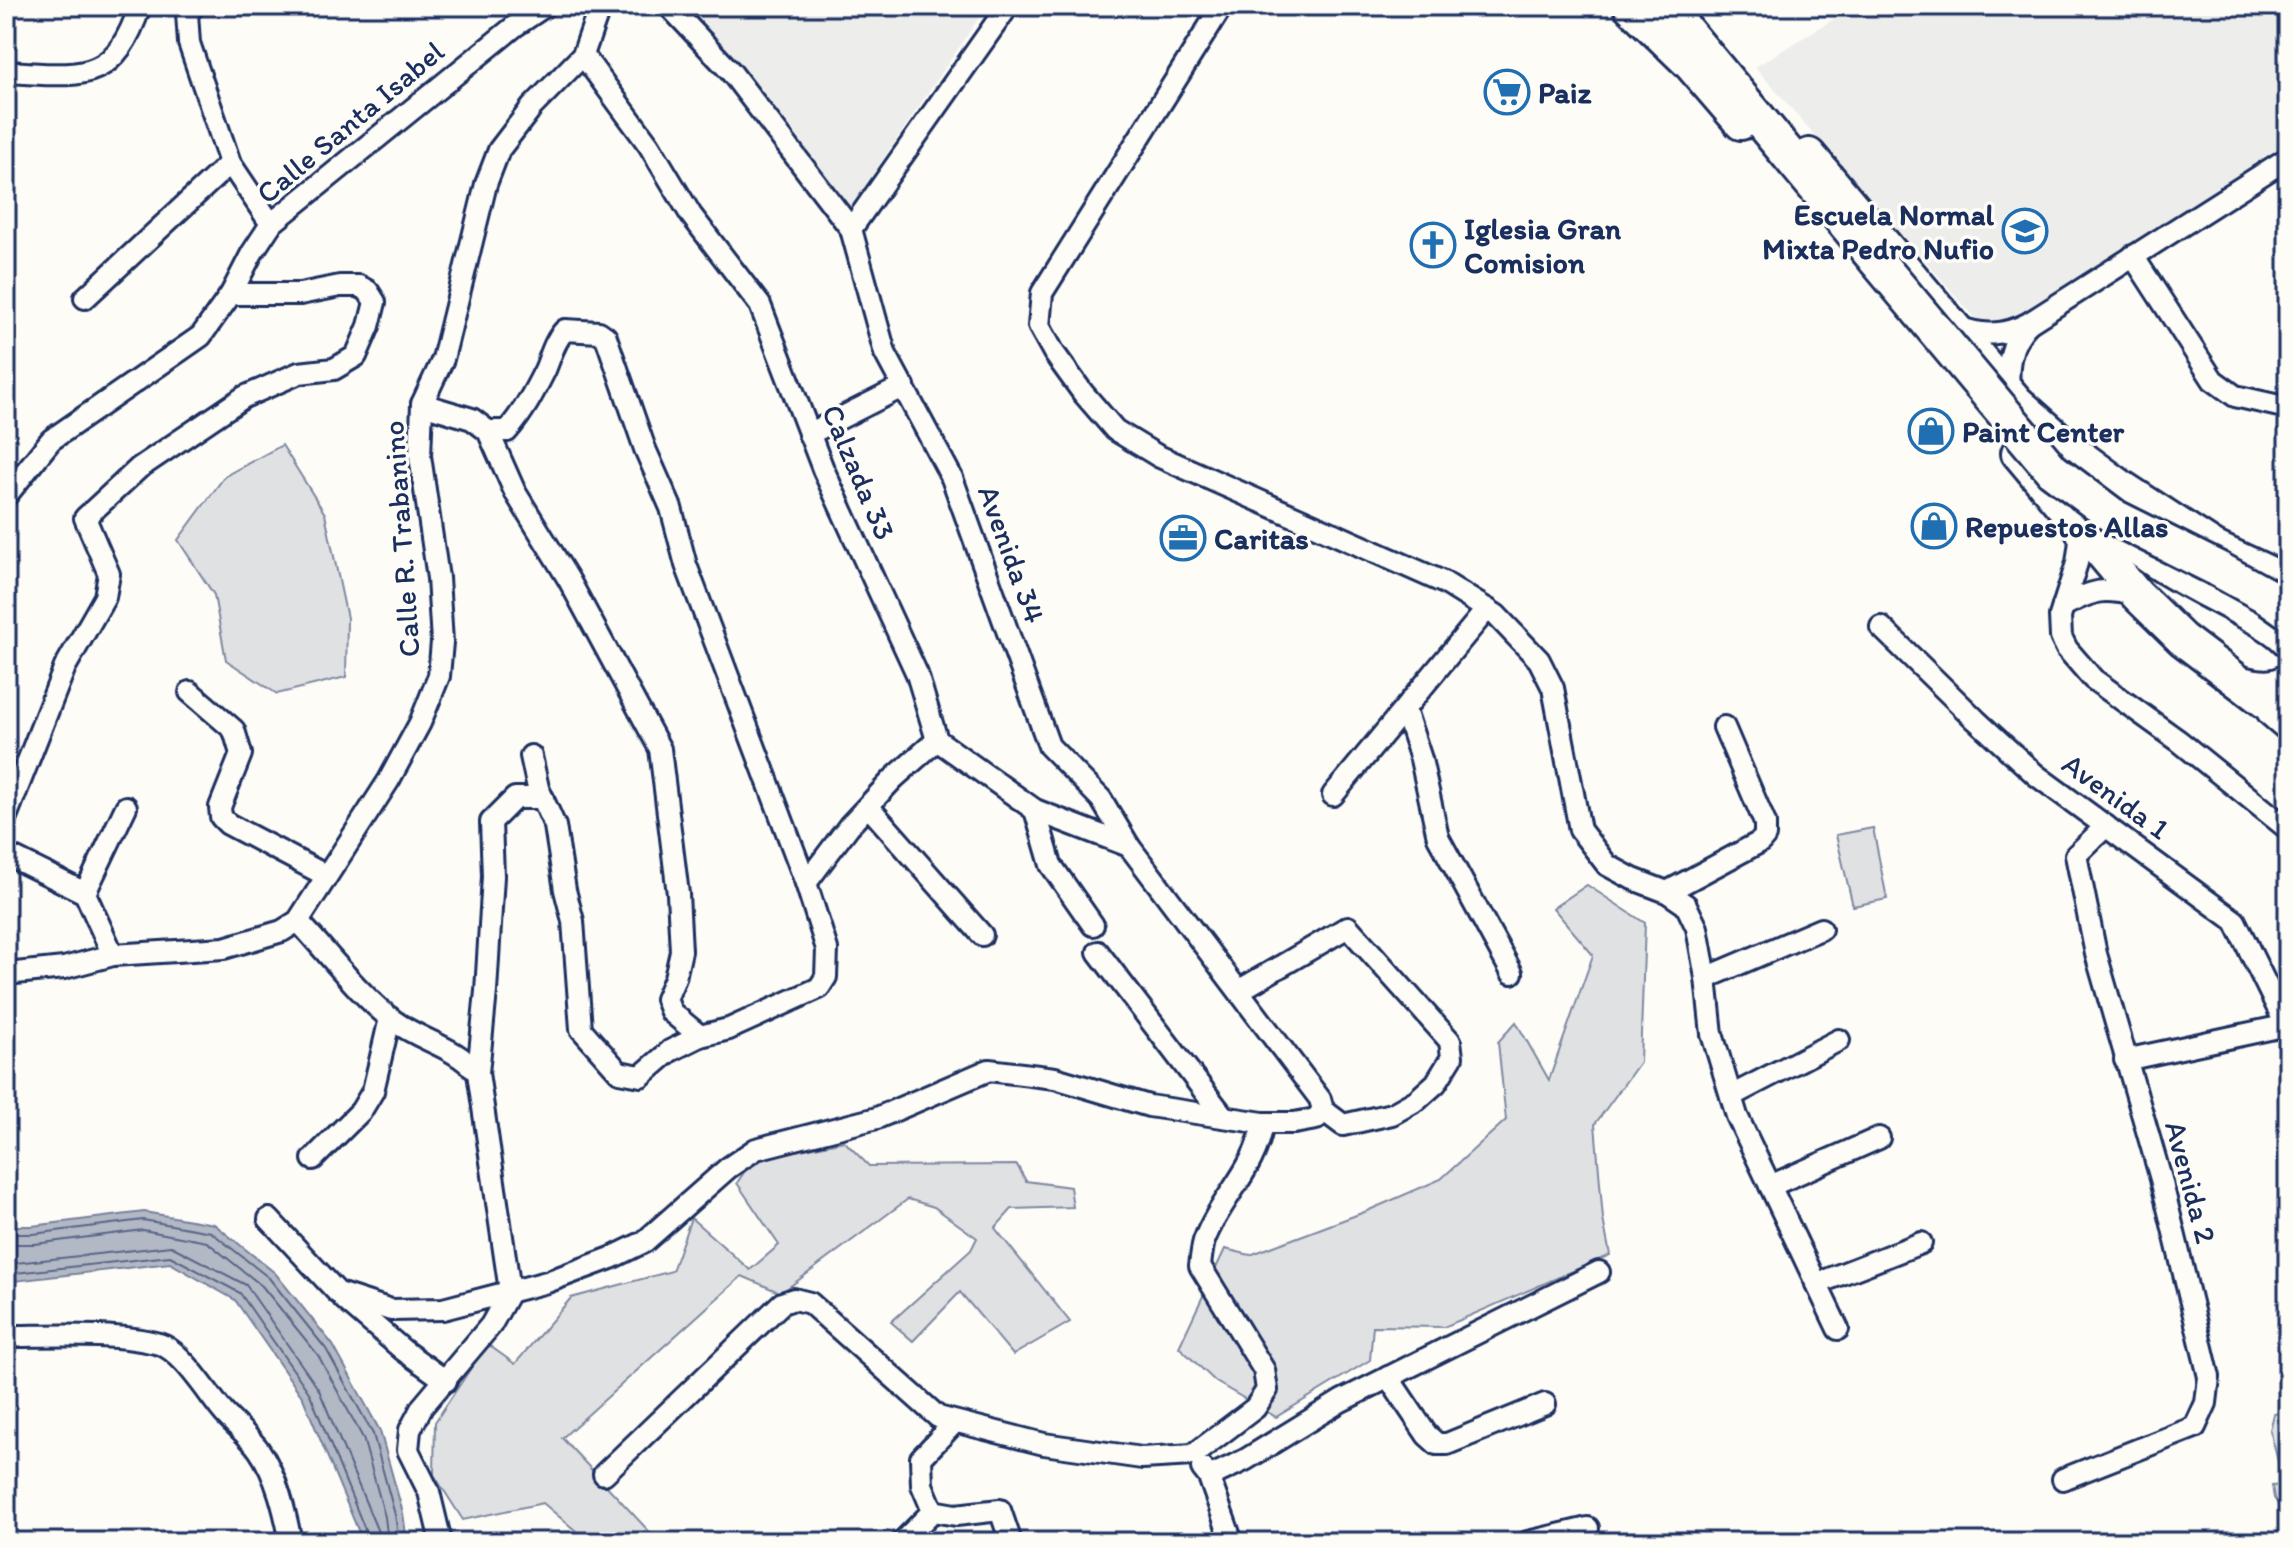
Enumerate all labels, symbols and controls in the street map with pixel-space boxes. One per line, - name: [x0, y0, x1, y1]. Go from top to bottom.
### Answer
- street label: Calle Santa Isabel: [248, 32, 452, 211]
- supermarket icon: Paiz: [1483, 68, 1531, 116]
- place label: Paiz: [1538, 74, 1592, 111]
- place label: Escuela Normal Mixta Pedro Nufio: [1762, 196, 1994, 267]
- school or university icon: Escuela Normal Mixta Pedro Nufio: [2001, 207, 2049, 255]
- place label: Iglesia Gran Comision: [1464, 210, 1622, 281]
- church icon: Iglesia Gran Comision: [1409, 221, 1457, 269]
- street label: Calzada 33: [814, 399, 904, 545]
- shop icon: Paint Center: [1907, 407, 1955, 455]
- place label: Paint Center: [1962, 413, 2125, 450]
- street label: Calle R. Trabanino: [374, 419, 428, 659]
- street label: Avenida 34: [970, 480, 1054, 628]
- shop icon: Repuestos Allas: [1910, 502, 1958, 550]
- place label: Repuestos Allas: [1965, 508, 2168, 545]
- office icon: Caritas: [1159, 514, 1207, 562]
- place label: Caritas: [1214, 520, 1309, 557]
- street label: Avenida 1: [2055, 745, 2177, 847]
- street label: Avenida 2: [2157, 1117, 2225, 1247]

